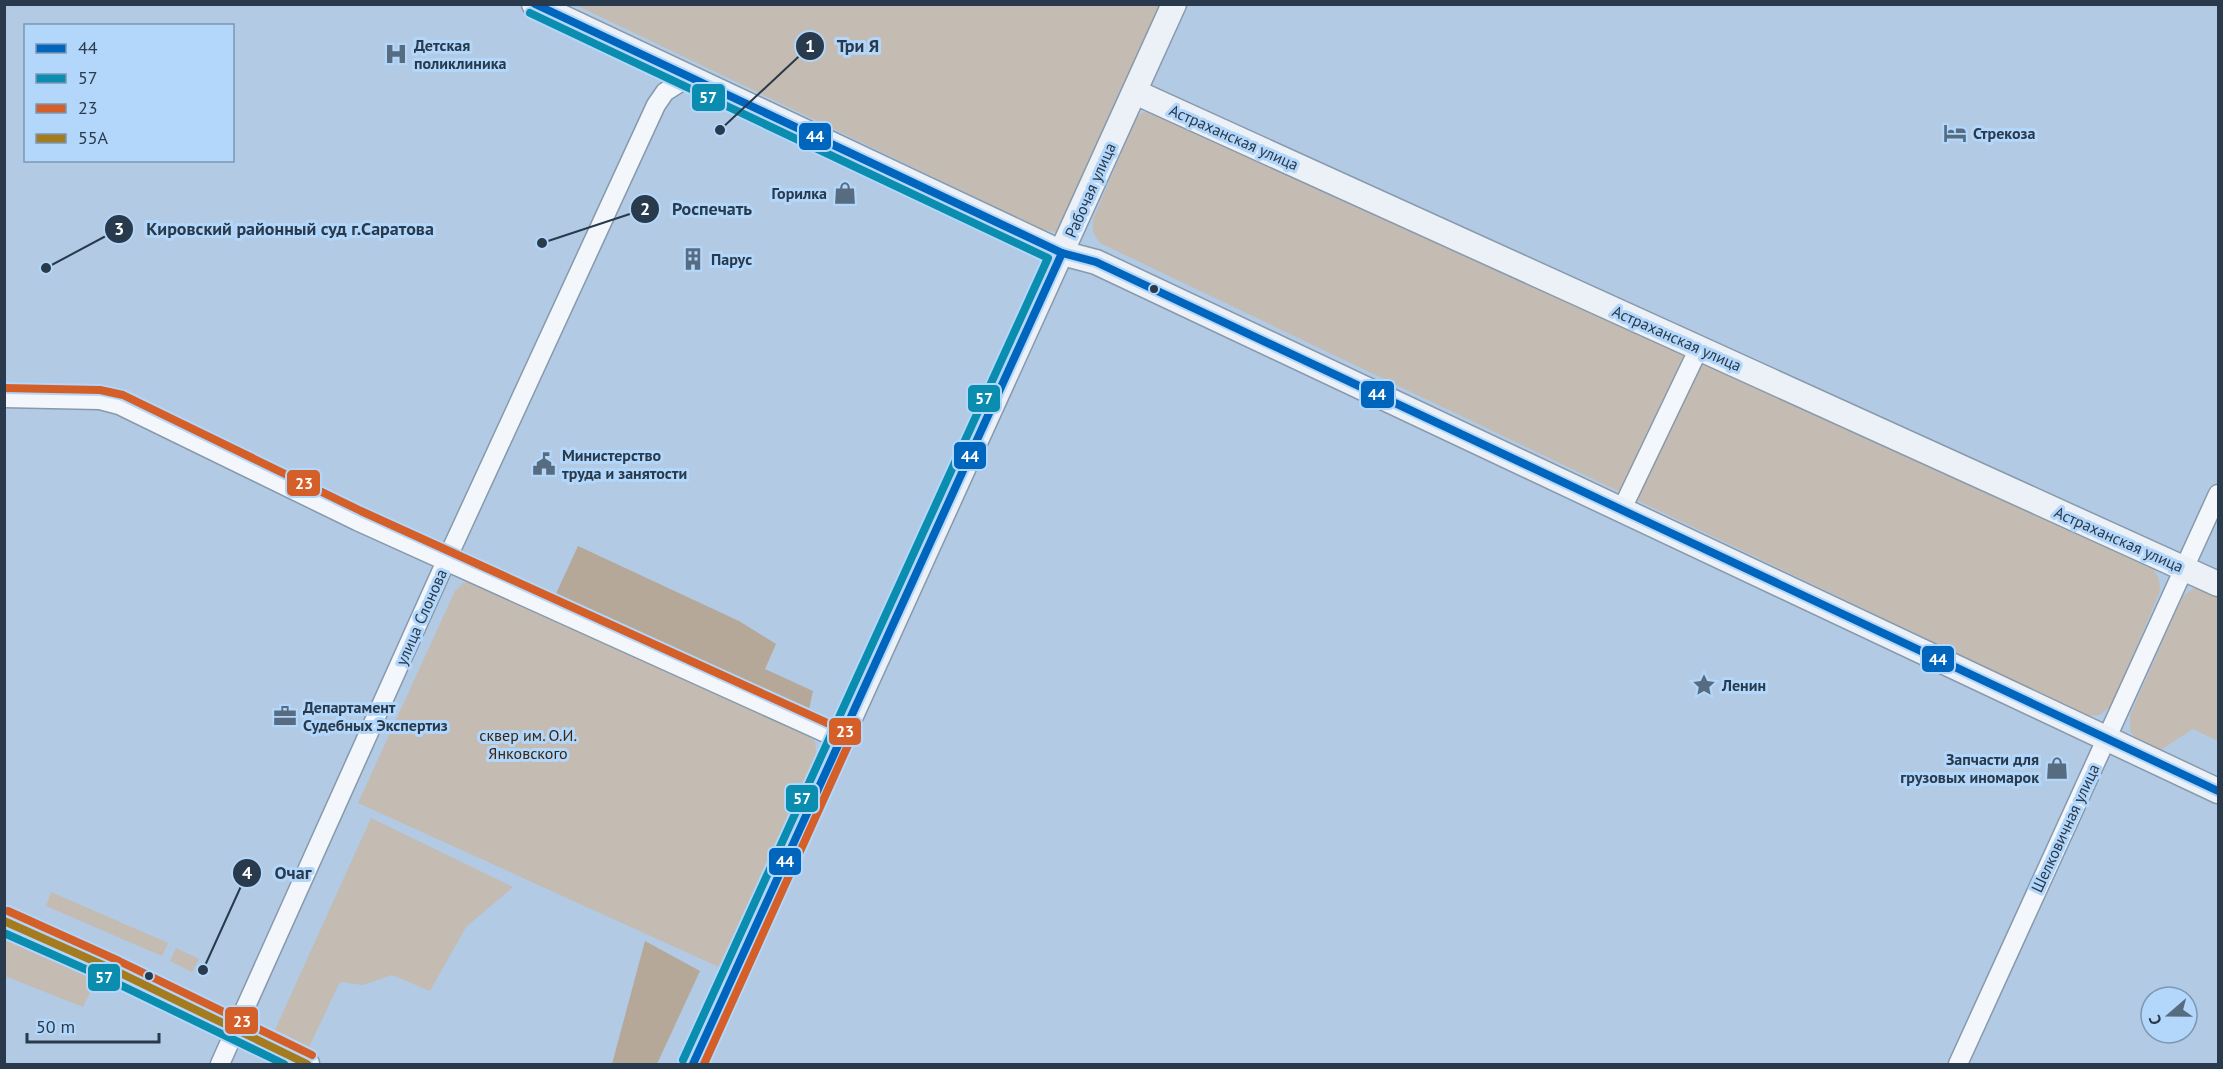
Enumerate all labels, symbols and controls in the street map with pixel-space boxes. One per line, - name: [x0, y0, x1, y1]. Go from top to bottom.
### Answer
- legend: [24, 24, 234, 162]
- callout: Три Я: [795, 28, 891, 64]
- text: 1: [805, 34, 815, 57]
- text: Три Я: [837, 34, 879, 57]
- place label: Детская поликлиника: [414, 35, 506, 73]
- text: 44: [78, 36, 98, 59]
- hospital icon: Детская поликлиника: [383, 41, 409, 67]
- text: 57: [78, 66, 98, 89]
- line badge: 57: [691, 83, 726, 112]
- text: 57: [699, 87, 717, 107]
- text: 23: [78, 96, 98, 119]
- street label: Астраханская улица: [1166, 100, 1302, 174]
- hotel icon: Стрекоза: [1942, 120, 1968, 146]
- line badge: 44: [798, 122, 832, 151]
- place label: Стрекоза: [1973, 123, 2035, 143]
- text: 55А: [78, 126, 109, 149]
- text: 44: [806, 126, 824, 146]
- street label: Рабочая улица: [1060, 139, 1120, 241]
- shop icon: Горилка: [832, 180, 858, 206]
- place label: Горилка: [772, 183, 827, 203]
- callout: Роспечать: [630, 191, 764, 227]
- text: 2: [640, 197, 650, 220]
- text: Роспечать: [672, 197, 752, 220]
- callout: Кировский районный суд г.Саратова: [104, 211, 446, 247]
- text: 3: [114, 217, 124, 240]
- text: Кировский районный суд г.Саратова: [146, 217, 434, 240]
- building icon: Парус: [680, 246, 706, 272]
- place label: Парус: [711, 249, 752, 269]
- unlabelled marker: [1148, 283, 1160, 295]
- street label: Астраханская улица: [1609, 301, 1745, 375]
- line badge: 44: [1360, 380, 1395, 409]
- line badge: 57: [967, 384, 1001, 413]
- text: 44: [1368, 384, 1386, 404]
- text: 57: [975, 388, 993, 408]
- line badge: 44: [953, 441, 987, 470]
- place label: Министерство труда и занятости: [562, 445, 687, 483]
- text: 44: [961, 446, 979, 466]
- public building icon: Министерство труда и занятости: [531, 451, 557, 477]
- line badge: 23: [286, 469, 321, 497]
- text: 23: [295, 473, 313, 493]
- street label: Астраханская улица: [2051, 502, 2187, 576]
- street label: улица Слонова: [391, 566, 451, 668]
- line badge: 44: [1921, 645, 1955, 673]
- text: 44: [1929, 649, 1947, 669]
- place icon: Ленин: [1691, 672, 1717, 698]
- place label: Ленин: [1721, 675, 1766, 695]
- place label: Департамент Судебных Экспертиз: [303, 697, 448, 735]
- office icon: Департамент Судебных Экспертиз: [272, 703, 298, 729]
- line badge: 23: [828, 717, 862, 746]
- text: 23: [836, 721, 854, 741]
- park label: сквер им. О.И. Янковского: [479, 725, 577, 763]
- place label: Запчасти для грузовых иномарок: [1900, 749, 2039, 787]
- shop icon: Запчасти для грузовых иномарок: [2044, 755, 2070, 781]
- street label: Шелковичная улица: [2026, 760, 2104, 896]
- line badge: 57: [785, 784, 819, 813]
- text: 57: [793, 788, 811, 808]
- line badge: 44: [768, 847, 802, 876]
- text: 44: [776, 851, 794, 871]
- callout: Очаг: [232, 855, 323, 891]
- text: 4: [242, 861, 252, 884]
- text: Очаг: [275, 861, 312, 884]
- line badge: 57: [87, 963, 121, 992]
- text: 57: [95, 967, 113, 987]
- unlabelled marker: [143, 970, 155, 982]
- north arrow: [2139, 985, 2199, 1045]
- scale bar: [27, 1006, 159, 1044]
- line badge: 23: [224, 1006, 259, 1035]
- text: 23: [233, 1011, 251, 1031]
- text: С: [2144, 1012, 2166, 1028]
- text: 50 m: [36, 1015, 75, 1038]

